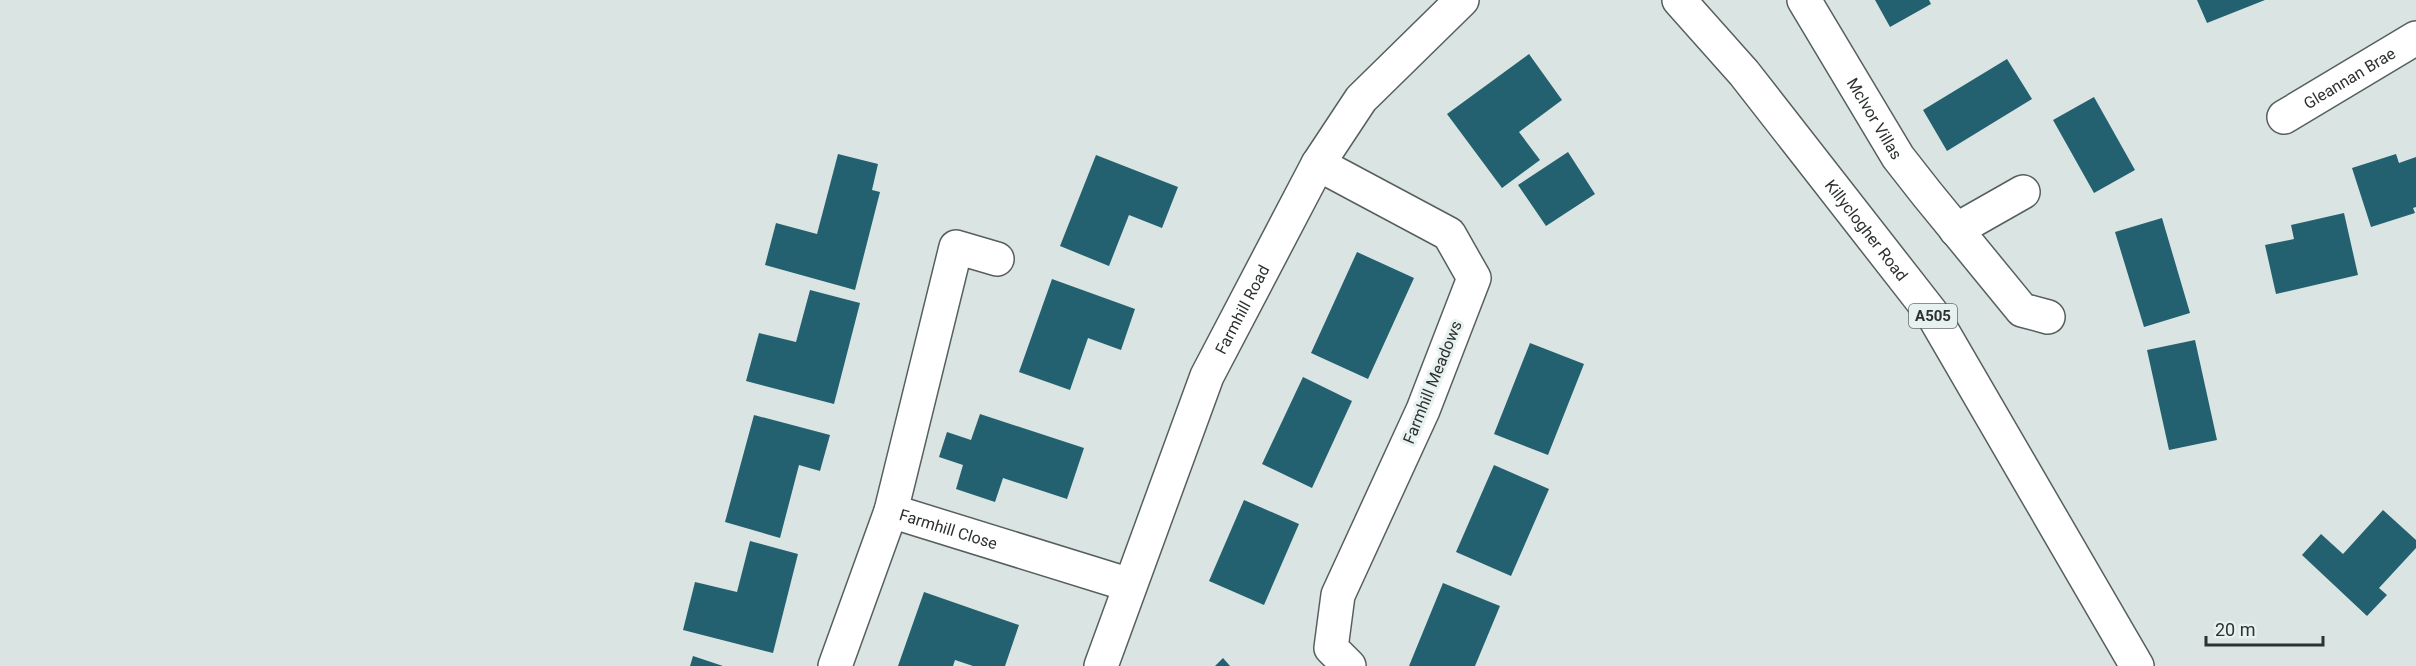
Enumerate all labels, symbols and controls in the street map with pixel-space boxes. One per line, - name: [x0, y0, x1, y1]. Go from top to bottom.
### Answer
- street label: Gleannan Brae: [2300, 44, 2399, 113]
- street label: McIvor Villas: [1843, 74, 1906, 163]
- street label: Killyclogher Road: [1821, 176, 1912, 285]
- street label: Farmhill Road: [1211, 262, 1273, 357]
- road number: A505: [1909, 304, 1957, 328]
- street label: Farmhill Meadows: [1399, 318, 1466, 446]
- street label: Farmhill Close: [897, 505, 1000, 553]
- scale bar: [2206, 609, 2323, 647]
- text: 20 m: [2215, 619, 2255, 640]

